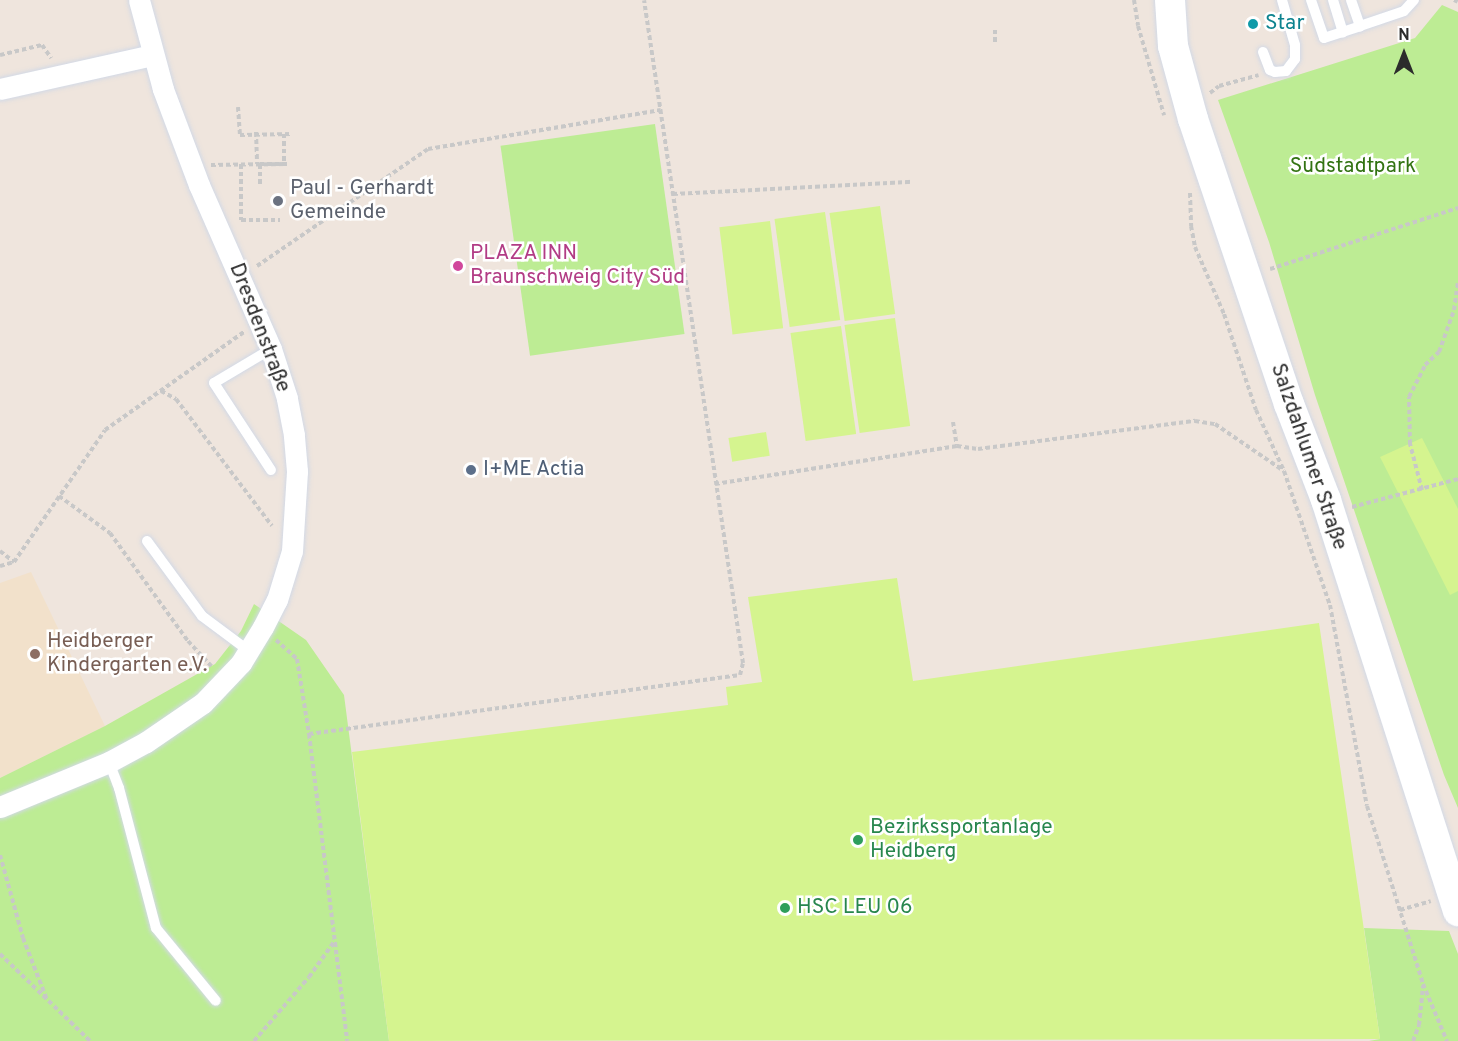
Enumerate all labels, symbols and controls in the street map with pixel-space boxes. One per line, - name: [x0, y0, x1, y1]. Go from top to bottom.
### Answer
- place label: Star: [1265, 11, 1305, 37]
- marker: Star: [1246, 17, 1260, 31]
- north arrow: [1374, 24, 1434, 84]
- text: N: [1398, 26, 1410, 46]
- park label: Südstadtpark: [1290, 154, 1416, 180]
- place label: Paul - Gerhardt Gemeinde: [290, 176, 434, 226]
- marker: Paul - Gerhardt Gemeinde: [271, 194, 285, 208]
- place label: PLAZA INN Braunschweig City Süd: [470, 241, 685, 291]
- marker: PLAZA INN Braunschweig City Süd: [451, 259, 465, 273]
- street label: Dresdenstraße: [223, 260, 295, 396]
- street label: Salzdahlumer Straße: [1264, 360, 1352, 554]
- place label: I+ME Actia: [483, 457, 585, 483]
- marker: I+ME Actia: [464, 463, 478, 477]
- place label: Heidberger Kindergarten e.V.: [47, 629, 207, 679]
- marker: Heidberger Kindergarten e.V.: [28, 647, 42, 661]
- place label: Bezirkssportanlage Heidberg: [870, 815, 1053, 865]
- marker: Bezirkssportanlage Heidberg: [851, 833, 865, 847]
- place label: HSC LEU 06: [797, 895, 913, 921]
- marker: HSC LEU 06: [778, 901, 792, 915]

